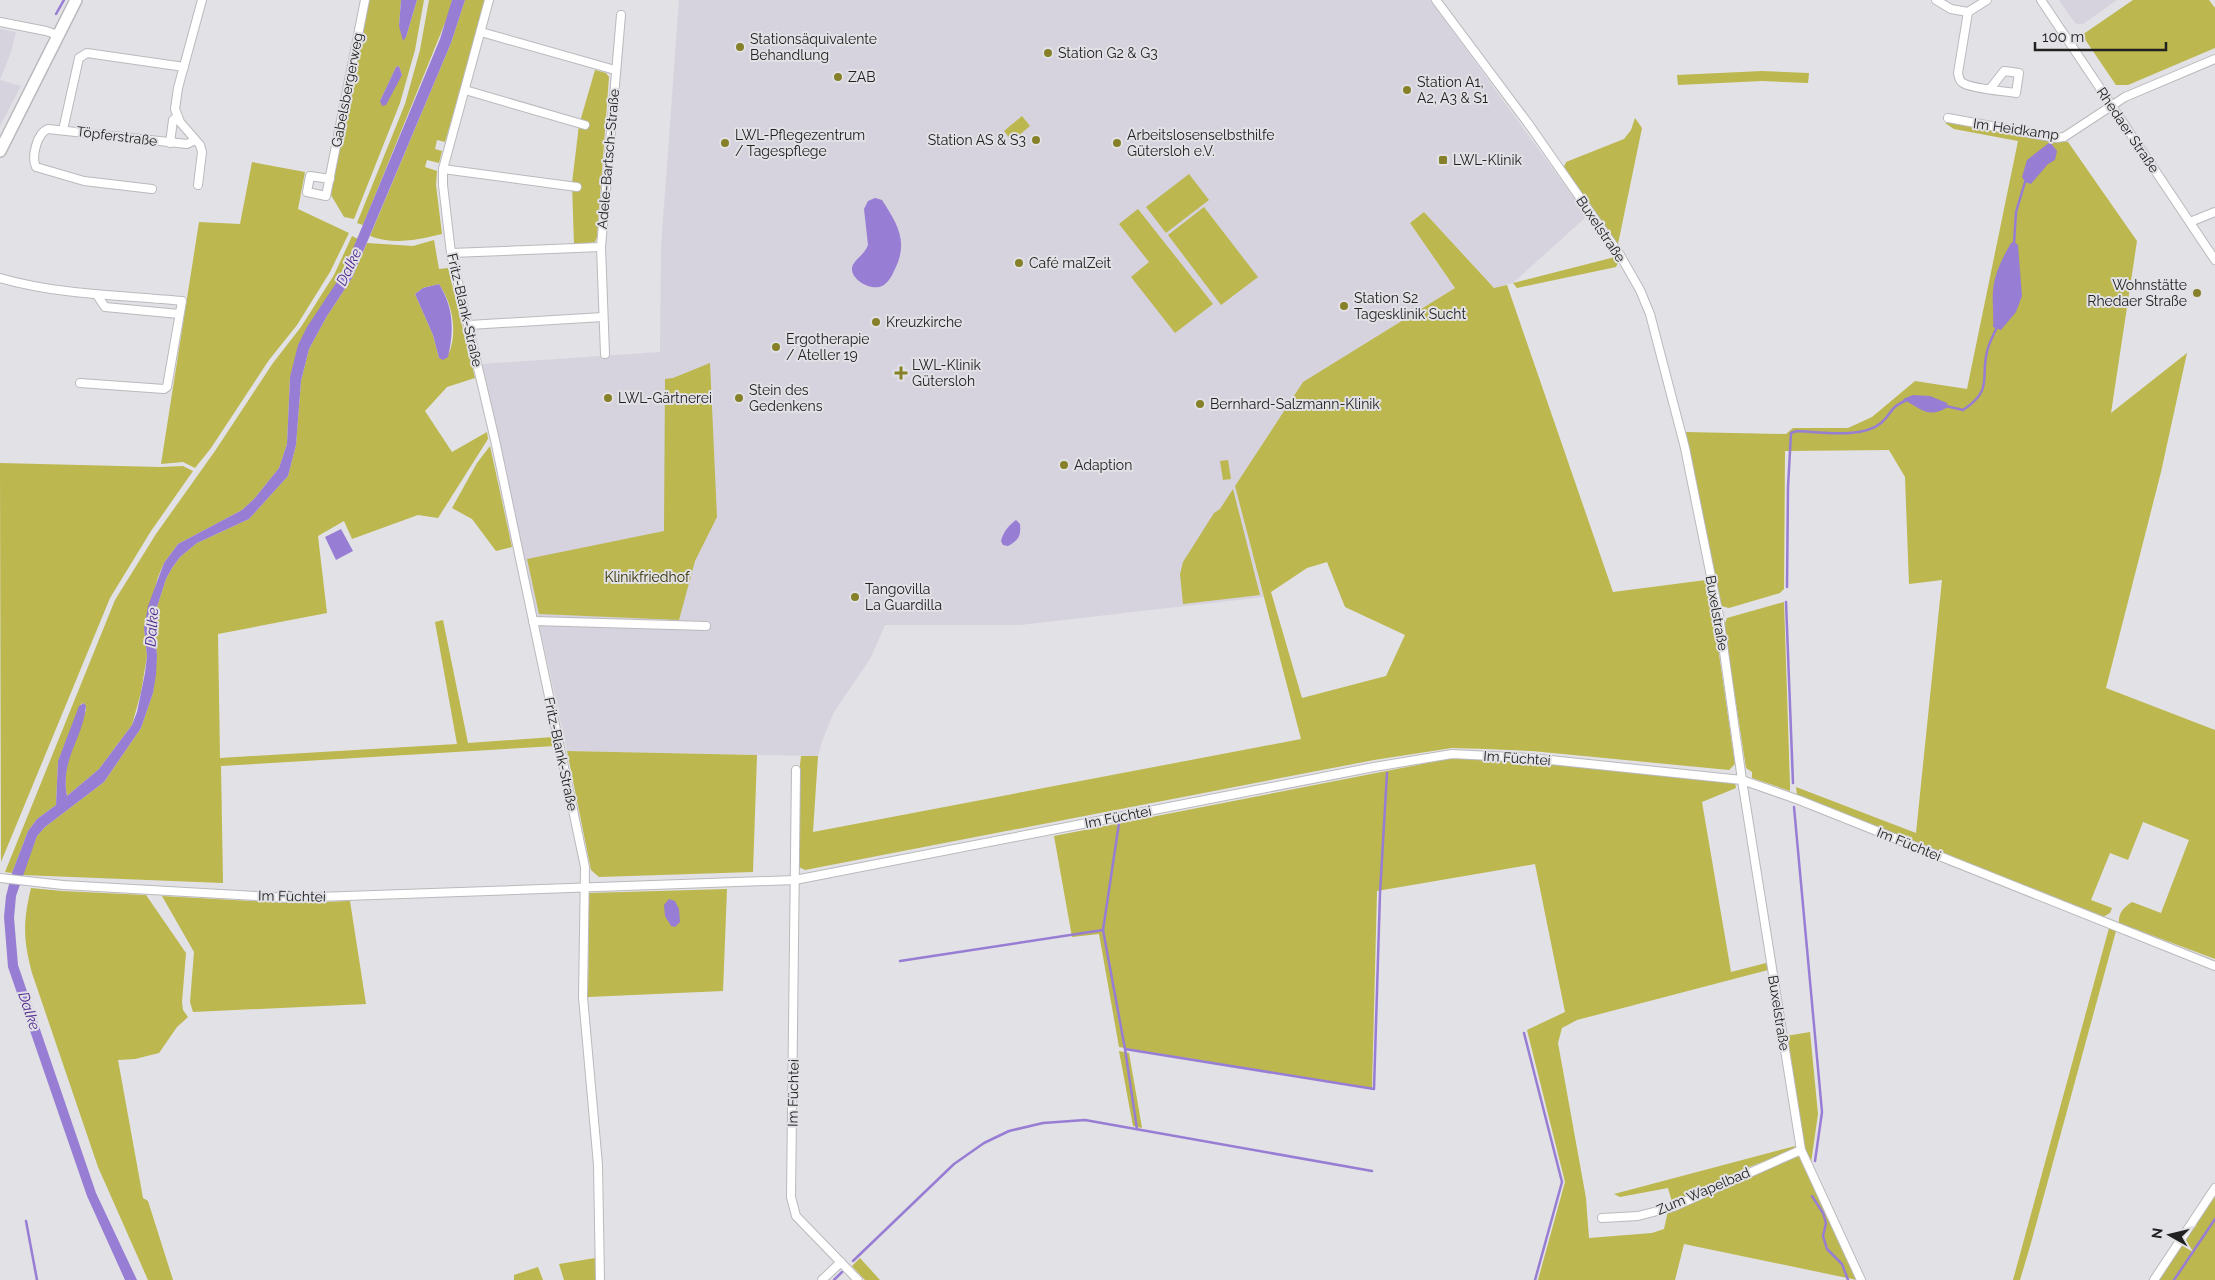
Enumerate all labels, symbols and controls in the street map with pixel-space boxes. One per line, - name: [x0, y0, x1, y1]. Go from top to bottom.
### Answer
- scale bar: [2035, 20, 2166, 52]
- text: 100 m: [2042, 28, 2084, 46]
- street label: Gabelsbergerweg: [328, 31, 366, 149]
- place label: Stationsäquivalente Behandlung: [750, 31, 877, 63]
- marker: Stationsäquivalente Behandlung: [734, 41, 746, 53]
- place label: Station G2 & G3: [1058, 45, 1158, 61]
- marker: Station G2 & G3: [1042, 47, 1054, 59]
- place label: ZAB: [848, 69, 876, 85]
- marker: ZAB: [832, 71, 844, 83]
- place label: Station A1, A2, A3 & S1: [1417, 74, 1488, 106]
- marker: Station A1, A2, A3 & S1: [1401, 84, 1413, 96]
- street label: Rhedaer Straße: [2093, 84, 2163, 176]
- street label: Adele-Bartsch-Straße: [594, 88, 622, 230]
- street label: Im Heidkamp: [1972, 115, 2060, 143]
- street label: Töpferstraße: [76, 123, 158, 149]
- place label: LWL-Pflegezentrum / Tagespflege: [735, 127, 865, 159]
- place label: Arbeitslosenselbsthilfe Gütersloh e.V.: [1127, 127, 1275, 159]
- place label: Station AS & S3: [928, 132, 1026, 148]
- marker: Station AS & S3: [1030, 134, 1042, 146]
- marker: LWL-Pflegezentrum / Tagespflege: [719, 137, 731, 149]
- marker: Arbeitslosenselbsthilfe Gütersloh e.V.: [1111, 137, 1123, 149]
- place label: LWL-Klinik: [1453, 152, 1523, 168]
- marker: LWL-Klinik: [1437, 154, 1449, 166]
- street label: Buxelstraße: [1573, 193, 1629, 265]
- water label: Dalke: [332, 245, 366, 289]
- street label: Fritz-Blank-Straße: [444, 252, 486, 368]
- place label: Café malZeit: [1029, 255, 1112, 271]
- marker: Café malZeit: [1013, 257, 1025, 269]
- place label: Wohnstätte Rhedaer Straße: [2087, 277, 2187, 309]
- marker: Wohnstätte Rhedaer Straße: [2191, 287, 2203, 299]
- place label: Station S2 Tagesklinik Sucht: [1354, 290, 1466, 322]
- marker: Station S2 Tagesklinik Sucht: [1338, 300, 1350, 312]
- place label: Kreuzkirche: [886, 314, 962, 330]
- marker: Kreuzkirche: [870, 316, 882, 328]
- place label: Ergotherapie / Ateller 19: [786, 331, 870, 363]
- marker: Ergotherapie / Ateller 19: [770, 341, 782, 353]
- place label: LWL-Klinik Gütersloh: [912, 357, 982, 389]
- marker: LWL-Klinik Gütersloh: [894, 366, 908, 380]
- place label: Stein des Gedenkens: [749, 382, 823, 414]
- place label: LWL-Gärtnerei: [618, 390, 712, 406]
- marker: LWL-Gärtnerei: [602, 392, 614, 404]
- marker: Stein des Gedenkens: [733, 392, 745, 404]
- place label: Bernhard-Salzmann-Klinik: [1210, 396, 1380, 412]
- marker: Bernhard-Salzmann-Klinik: [1194, 398, 1206, 410]
- place label: Adaption: [1074, 457, 1132, 473]
- marker: Adaption: [1058, 459, 1070, 471]
- park label: Klinikfriedhof: [605, 569, 691, 585]
- street label: Buxelstraße: [1702, 574, 1732, 652]
- place label: Tangovilla La Guardilla: [865, 581, 942, 613]
- marker: Tangovilla La Guardilla: [849, 591, 861, 603]
- water label: Dalke: [142, 607, 162, 647]
- street label: Fritz-Blank-Straße: [541, 696, 581, 812]
- street label: Im Füchtei: [1483, 748, 1551, 768]
- street label: Im Füchtei: [1083, 803, 1153, 831]
- street label: Im Füchtei: [1875, 824, 1943, 864]
- street label: Im Füchtei: [258, 887, 326, 905]
- street label: Buxelstraße: [1765, 974, 1793, 1052]
- water label: Dalke: [14, 990, 44, 1032]
- street label: Im Füchtei: [784, 1059, 802, 1127]
- street label: Zum Wapelbad: [1654, 1164, 1752, 1218]
- north arrow: [2145, 1210, 2195, 1260]
- text: N: [2148, 1227, 2166, 1240]

